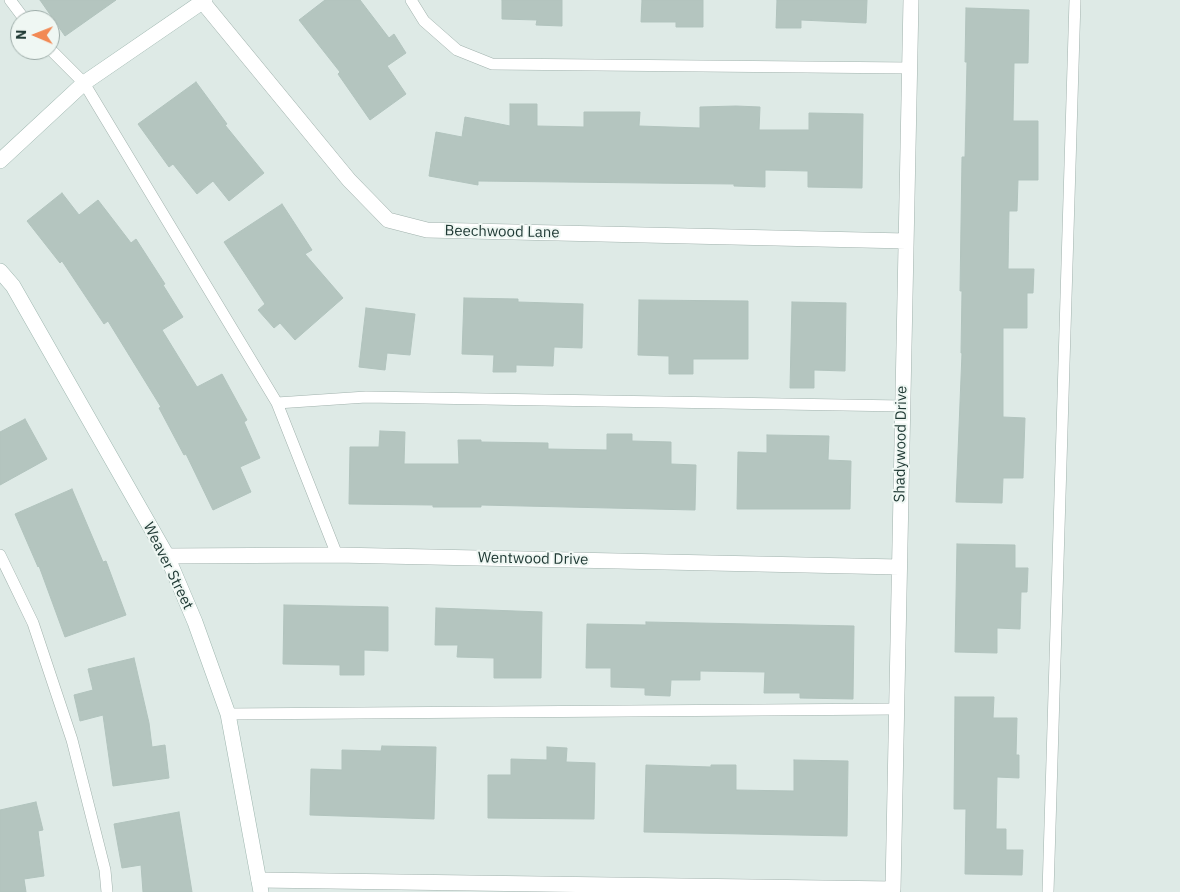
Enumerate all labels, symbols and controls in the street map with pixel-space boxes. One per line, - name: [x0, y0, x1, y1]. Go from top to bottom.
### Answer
- north arrow: [10, 10, 60, 60]
- text: N: [12, 30, 30, 40]
- street label: Beechwood Lane: [444, 222, 560, 242]
- street label: Shadywood Drive: [891, 385, 911, 503]
- street label: Weaver Street: [139, 519, 197, 613]
- street label: Wentwood Drive: [478, 549, 588, 569]

